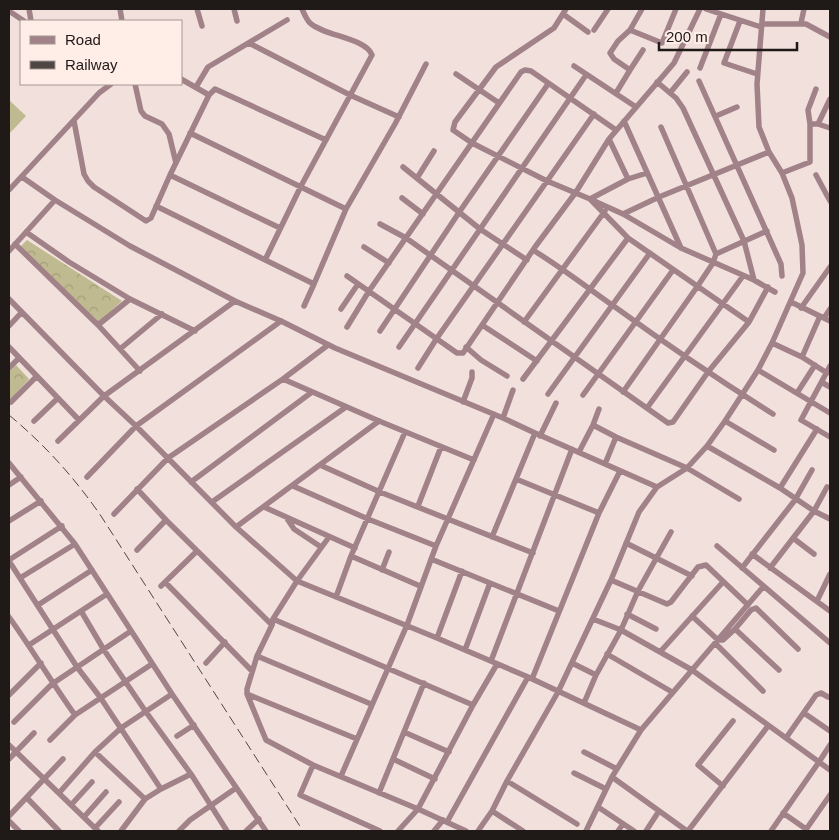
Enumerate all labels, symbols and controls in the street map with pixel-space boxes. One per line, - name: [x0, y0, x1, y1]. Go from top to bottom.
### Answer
- legend: [20, 20, 182, 85]
- scale bar: [659, 20, 796, 52]
- text: 200 m: [666, 28, 708, 45]
- text: Road: [65, 31, 101, 48]
- text: Railway: [65, 56, 118, 73]

